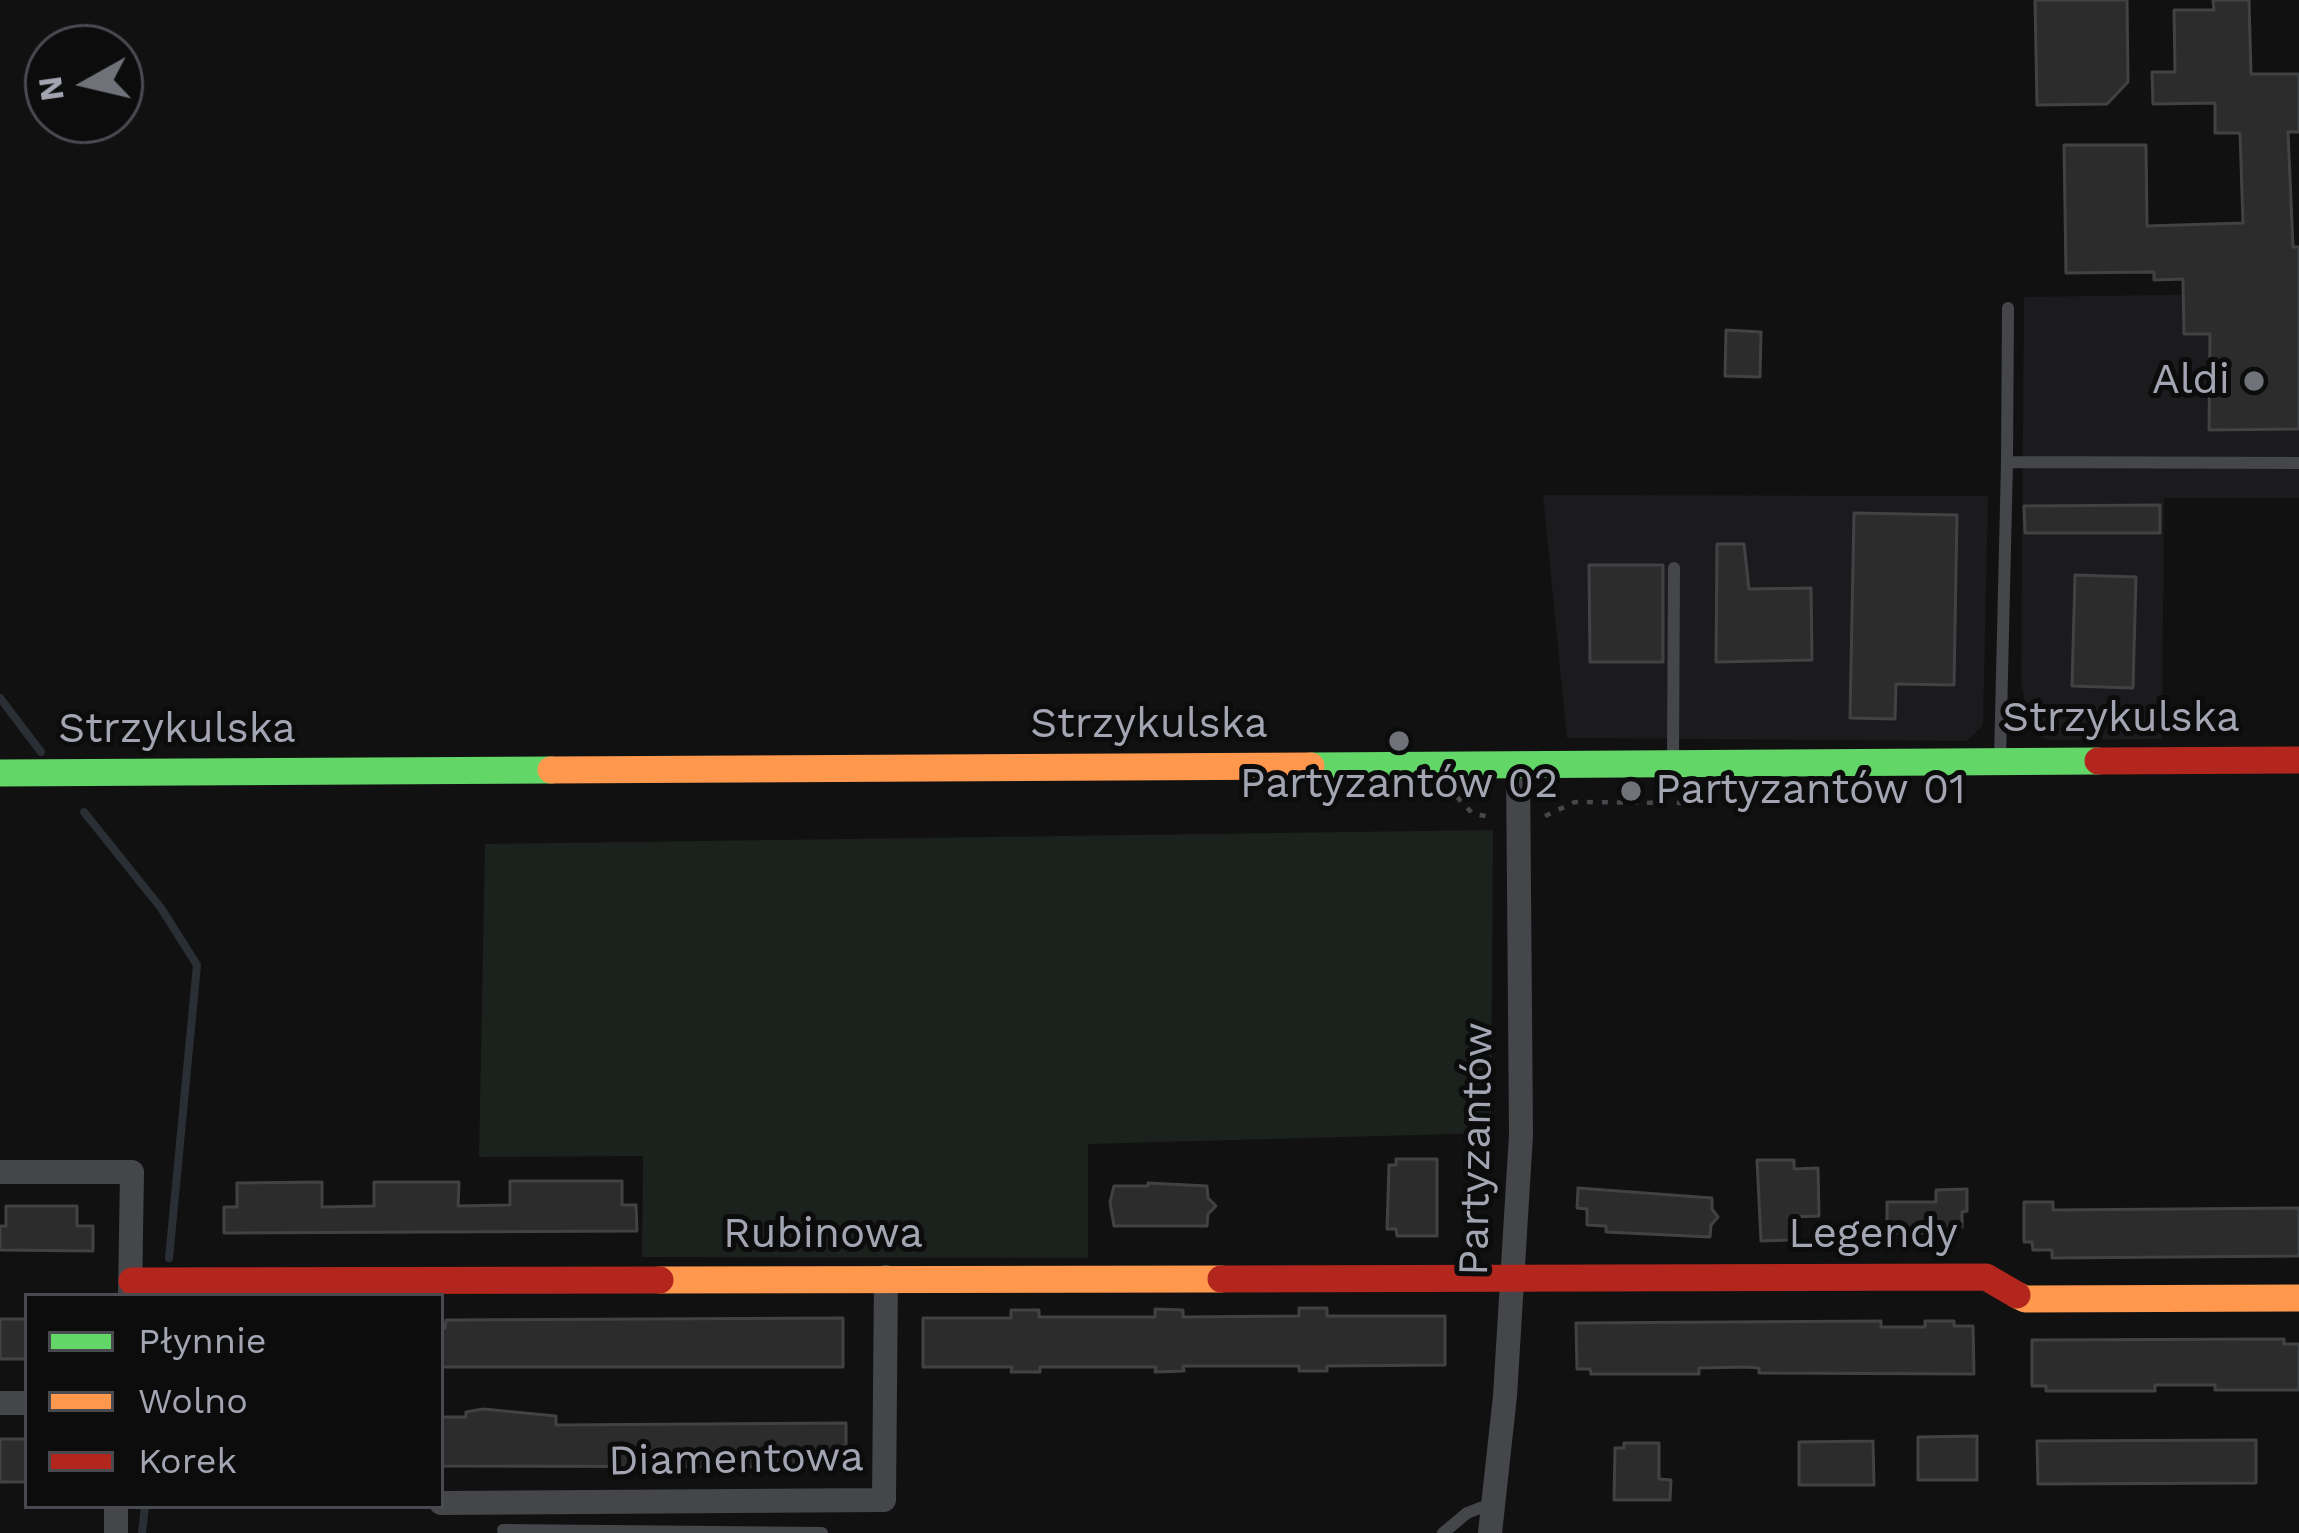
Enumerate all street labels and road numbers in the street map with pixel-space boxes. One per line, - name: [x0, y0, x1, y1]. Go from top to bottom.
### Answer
- street label: Strzykulska: [2002, 694, 2240, 744]
- street label: Strzykulska: [1030, 700, 1268, 750]
- street label: Strzykulska: [58, 705, 296, 755]
- street label: Partyzantów: [1450, 1022, 1504, 1276]
- street label: Rubinowa: [723, 1210, 923, 1260]
- street label: Legendy: [1788, 1210, 1958, 1260]
- street label: Diamentowa: [608, 1433, 864, 1487]

